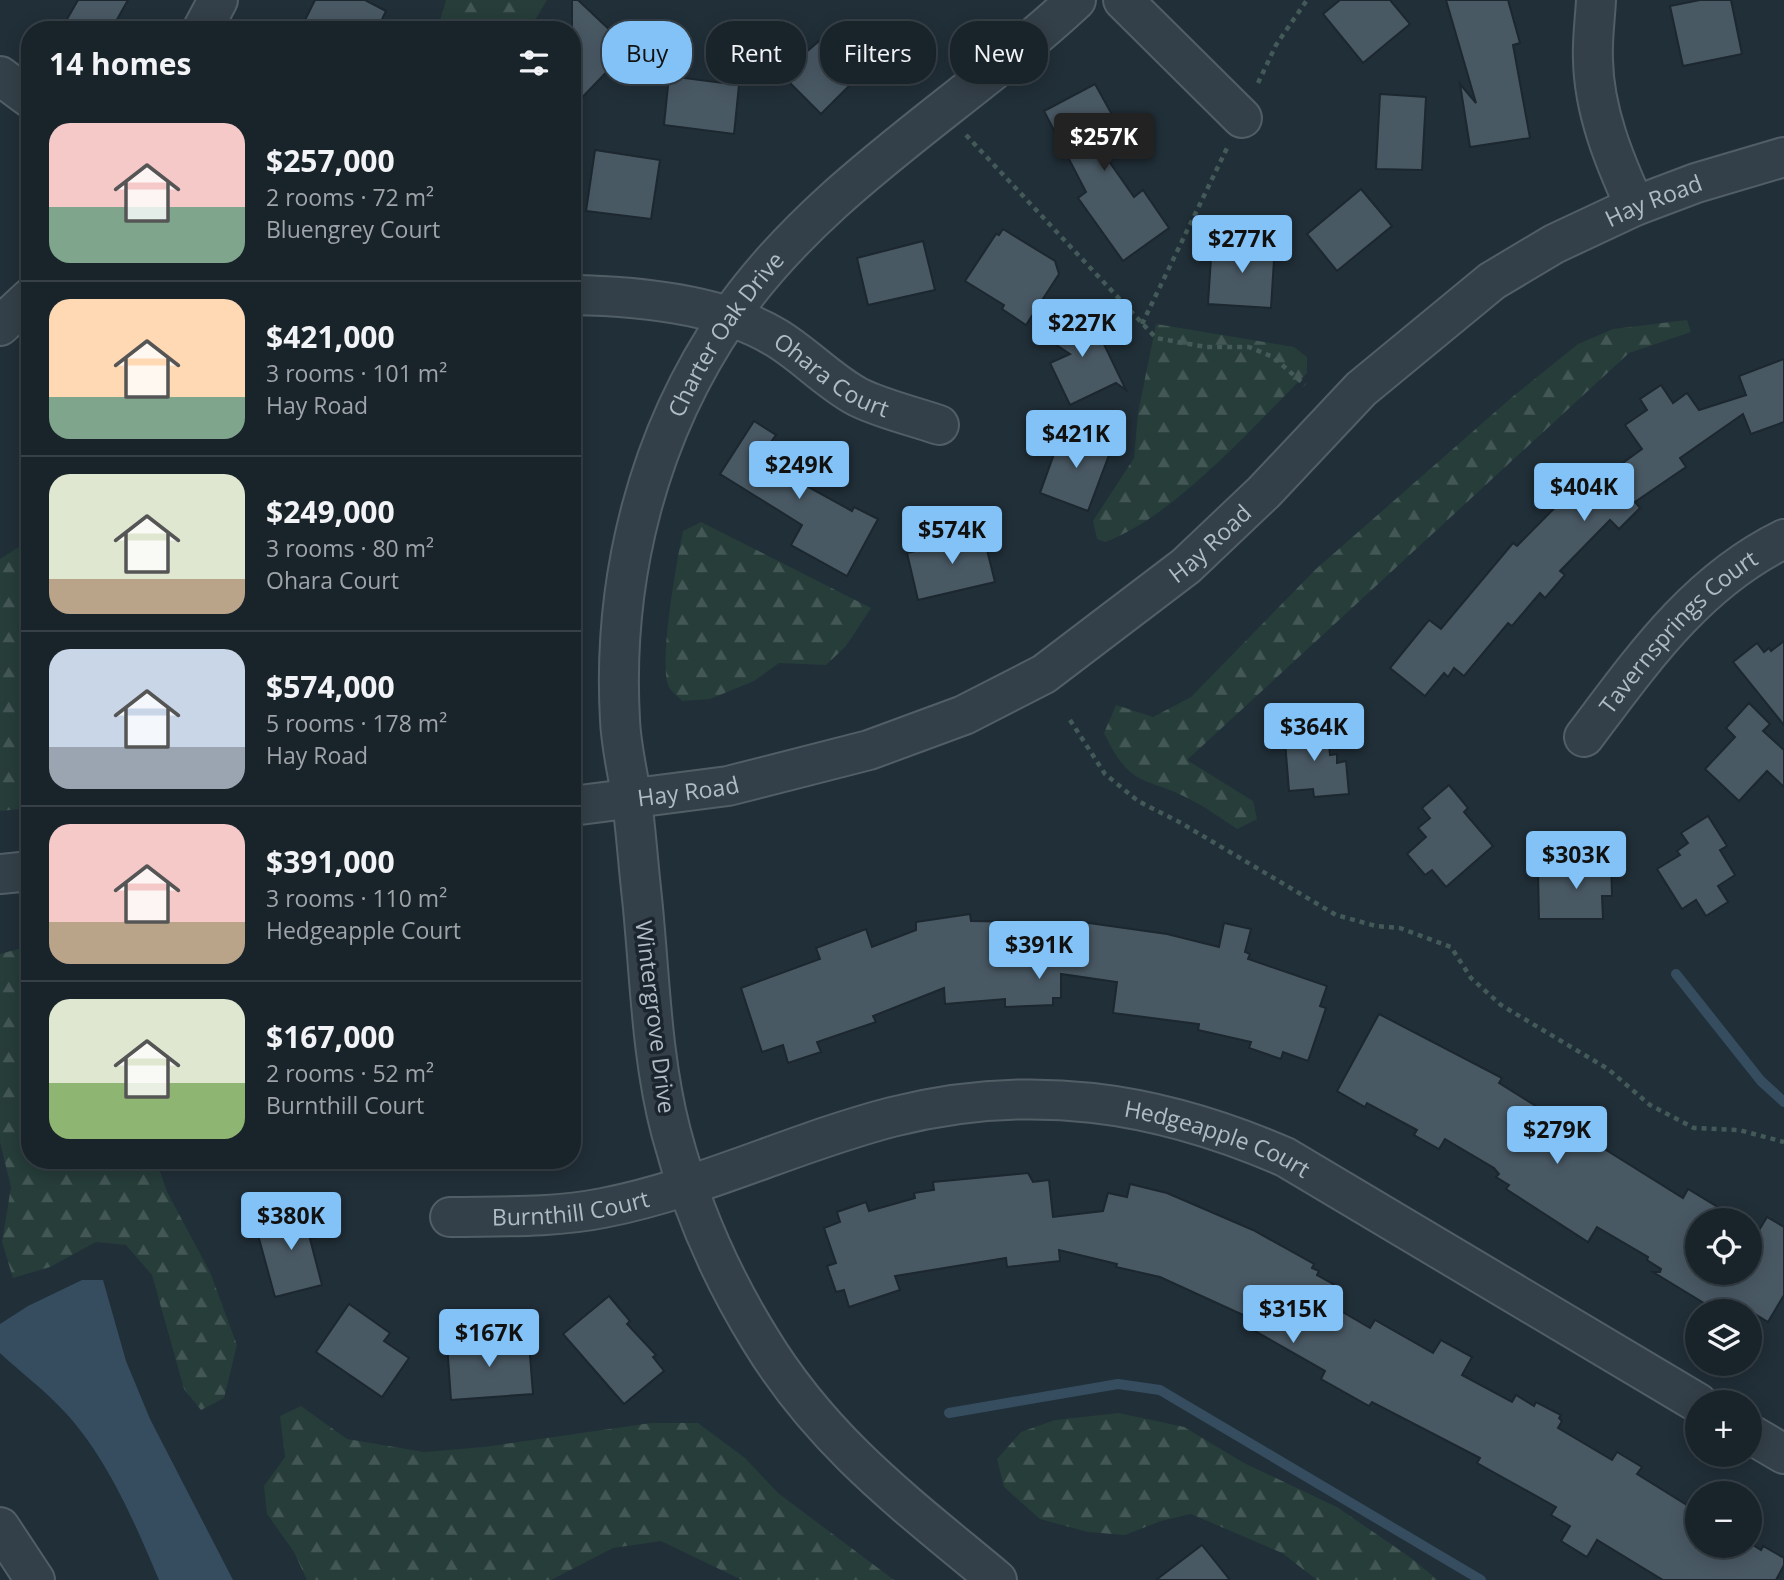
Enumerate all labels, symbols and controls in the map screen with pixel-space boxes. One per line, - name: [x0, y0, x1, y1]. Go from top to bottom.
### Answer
- chip: Buy: [602, 21, 692, 84]
- chip: Rent: [706, 21, 806, 84]
- chip: Filters: [820, 21, 936, 84]
- chip: New: [950, 21, 1048, 84]
- text: 14 homes: [49, 43, 192, 84]
- icon: filters: [515, 44, 553, 82]
- pin: $257K: [1055, 114, 1153, 173]
- text: $257K: [1070, 120, 1138, 152]
- text: $257,000: [266, 140, 395, 181]
- icon: home: [105, 151, 189, 235]
- street label: Hay Road: [1599, 166, 1706, 234]
- text: 2 rooms · 72 m²: [266, 181, 434, 213]
- text: Bluengrey Court: [266, 213, 440, 245]
- pin: $277K: [1193, 216, 1291, 275]
- text: $277K: [1208, 222, 1276, 254]
- street label: Charter Oak Drive: [660, 244, 791, 422]
- pin: $227K: [1033, 300, 1131, 359]
- text: $227K: [1048, 306, 1116, 338]
- text: $421,000: [266, 316, 395, 357]
- street label: Ohara Court: [768, 325, 893, 424]
- icon: home: [105, 327, 189, 411]
- text: 3 rooms · 101 m²: [266, 357, 447, 389]
- text: Hay Road: [266, 389, 368, 421]
- pin: $421K: [1027, 410, 1125, 470]
- text: $421K: [1042, 417, 1110, 449]
- pin: $249K: [750, 442, 848, 501]
- text: $249K: [765, 448, 833, 480]
- pin: $404K: [1535, 463, 1633, 523]
- text: $404K: [1550, 470, 1618, 502]
- text: $249,000: [266, 491, 395, 532]
- street label: Hay Road: [1162, 497, 1258, 590]
- icon: home: [105, 502, 189, 586]
- pin: $574K: [903, 506, 1001, 566]
- text: $574K: [918, 513, 986, 545]
- text: 3 rooms · 80 m²: [266, 532, 434, 564]
- street label: Tavernsprings Court: [1591, 542, 1763, 720]
- text: Ohara Court: [266, 564, 399, 596]
- text: $574,000: [266, 666, 395, 707]
- icon: home: [105, 677, 189, 761]
- pin: $364K: [1265, 704, 1363, 763]
- text: 5 rooms · 178 m²: [266, 707, 447, 739]
- text: $364K: [1280, 710, 1348, 742]
- text: Hay Road: [266, 739, 368, 771]
- street label: Hay Road: [635, 768, 742, 813]
- pin: $303K: [1527, 832, 1625, 891]
- text: $303K: [1542, 838, 1610, 870]
- text: $391,000: [266, 841, 395, 882]
- icon: home: [105, 852, 189, 936]
- text: 3 rooms · 110 m²: [266, 882, 447, 914]
- text: Hedgeapple Court: [266, 914, 461, 946]
- street label: Wintergrove Drive: [628, 919, 684, 1115]
- pin: $391K: [990, 922, 1088, 981]
- text: $391K: [1005, 928, 1073, 960]
- text: $167,000: [266, 1016, 395, 1057]
- icon: home: [105, 1027, 189, 1111]
- text: 2 rooms · 52 m²: [266, 1057, 434, 1089]
- text: Burnthill Court: [266, 1089, 424, 1121]
- street label: Hedgeapple Court: [1122, 1092, 1316, 1185]
- pin: $279K: [1508, 1106, 1606, 1166]
- text: $279K: [1523, 1113, 1591, 1145]
- street label: Burnthill Court: [492, 1182, 653, 1233]
- pin: $380K: [242, 1192, 340, 1252]
- text: $380K: [257, 1199, 325, 1231]
- map controls: [1685, 1208, 1762, 1558]
- button: locate: [1685, 1208, 1762, 1285]
- pin: $315K: [1244, 1286, 1342, 1345]
- text: $315K: [1259, 1292, 1327, 1324]
- button: layers: [1685, 1299, 1762, 1376]
- pin: $167K: [440, 1310, 538, 1369]
- text: $167K: [455, 1316, 523, 1348]
- button: +: [1685, 1390, 1762, 1467]
- button: −: [1685, 1481, 1762, 1558]

